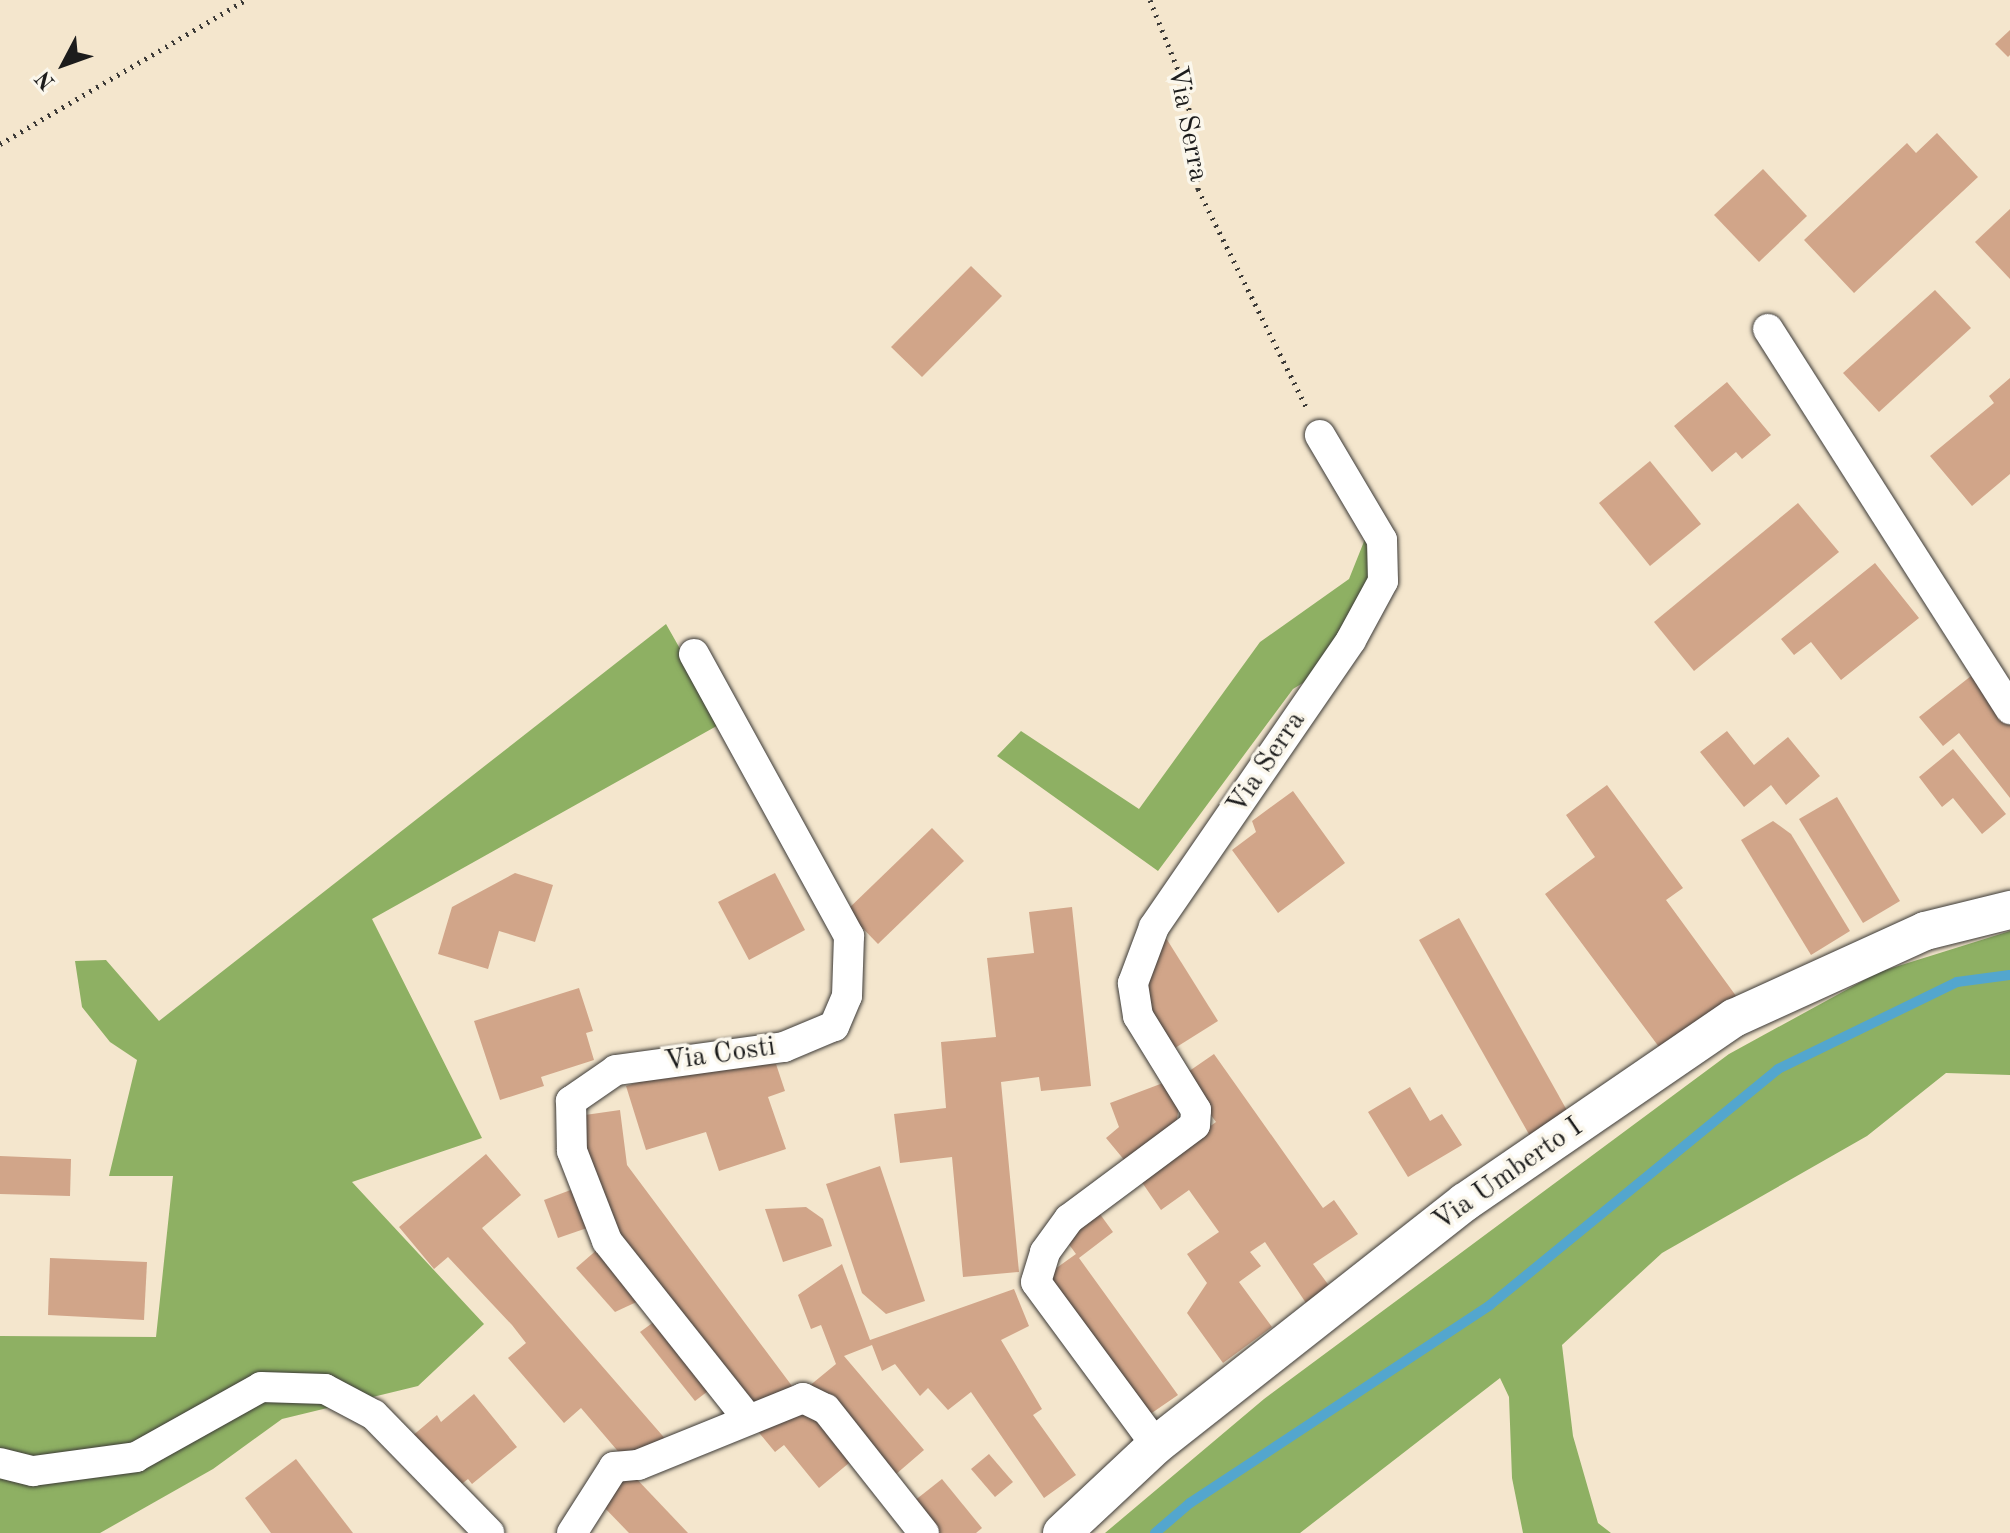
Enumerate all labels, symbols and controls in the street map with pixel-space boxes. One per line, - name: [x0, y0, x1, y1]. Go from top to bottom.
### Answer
- north arrow: [24, 24, 104, 104]
- street label: Via Serra: [1159, 64, 1215, 184]
- text: N: [32, 66, 60, 93]
- street label: Via Serra: [1220, 705, 1314, 821]
- street label: Via Costi: [662, 1031, 778, 1079]
- street label: Via Umberto I: [1427, 1111, 1589, 1239]

